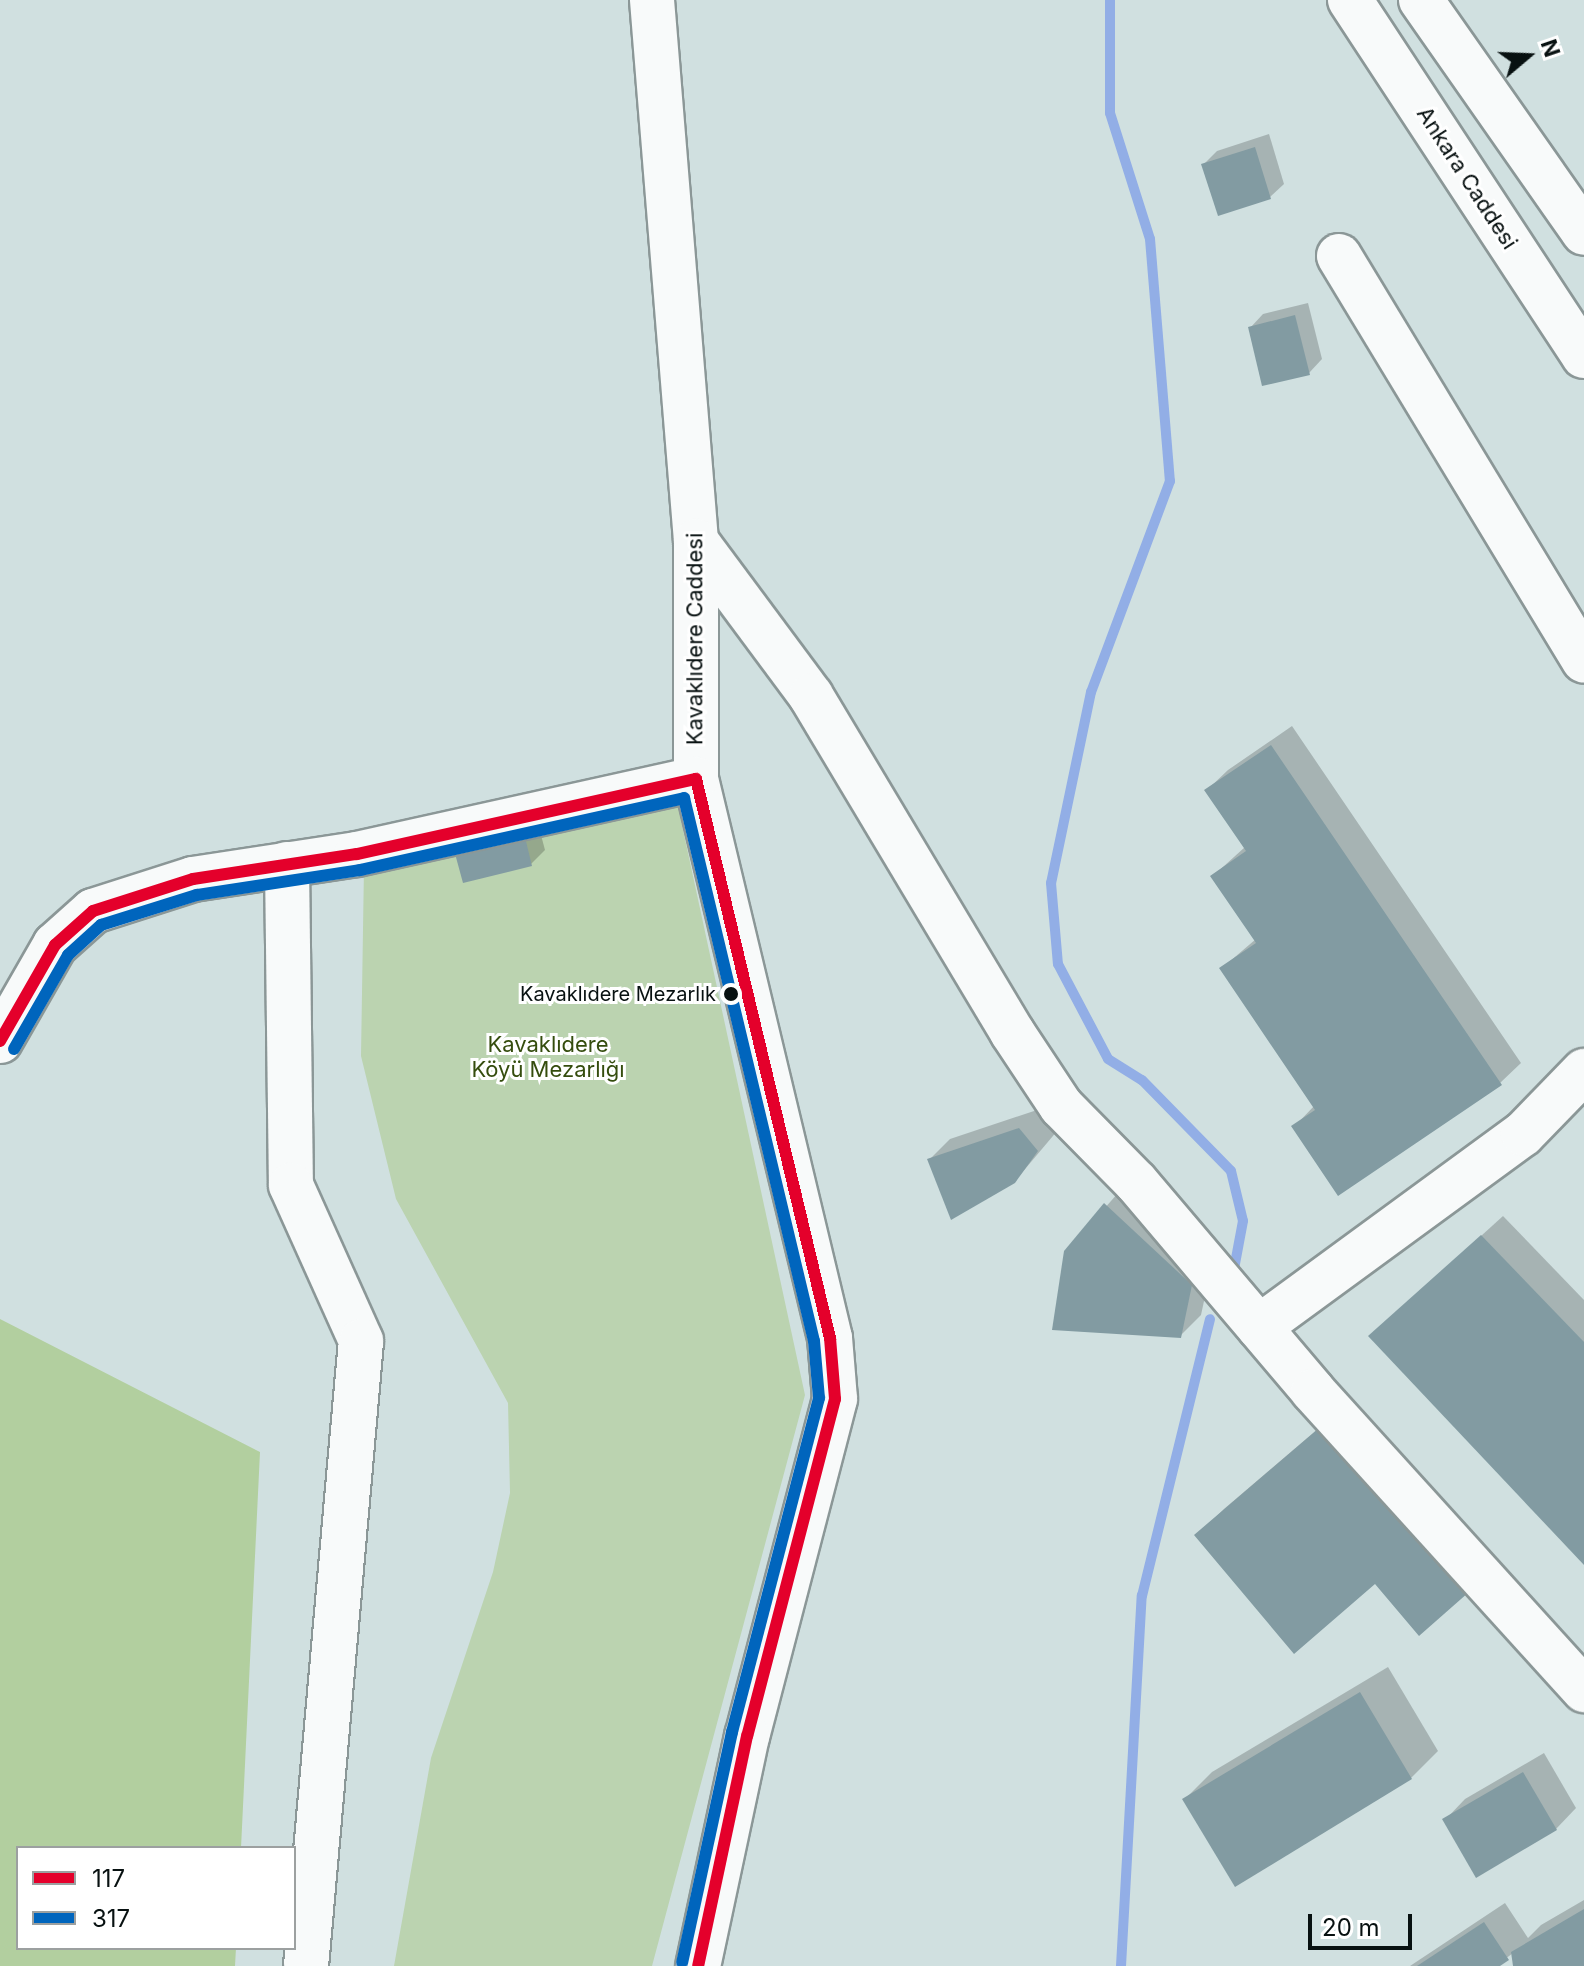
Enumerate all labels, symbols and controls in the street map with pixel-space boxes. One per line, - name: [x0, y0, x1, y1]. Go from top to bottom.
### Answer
- north arrow: [1488, 16, 1568, 96]
- text: N: [1536, 36, 1566, 60]
- street label: Ankara Caddesi: [1411, 102, 1523, 254]
- street label: Kavaklıdere Caddesi: [682, 533, 708, 745]
- place label: Kavaklıdere Mezarlık: [520, 982, 716, 1006]
- marker: Kavaklıdere Mezarlık: [723, 986, 739, 1002]
- park label: Kavaklıdere Köyü Mezarlığı: [471, 1031, 625, 1082]
- legend: [16, 1846, 296, 1950]
- text: 117: [92, 1864, 125, 1893]
- scale bar: [1312, 1898, 1416, 1948]
- text: 317: [92, 1904, 130, 1933]
- text: 20 m: [1322, 1913, 1380, 1942]

